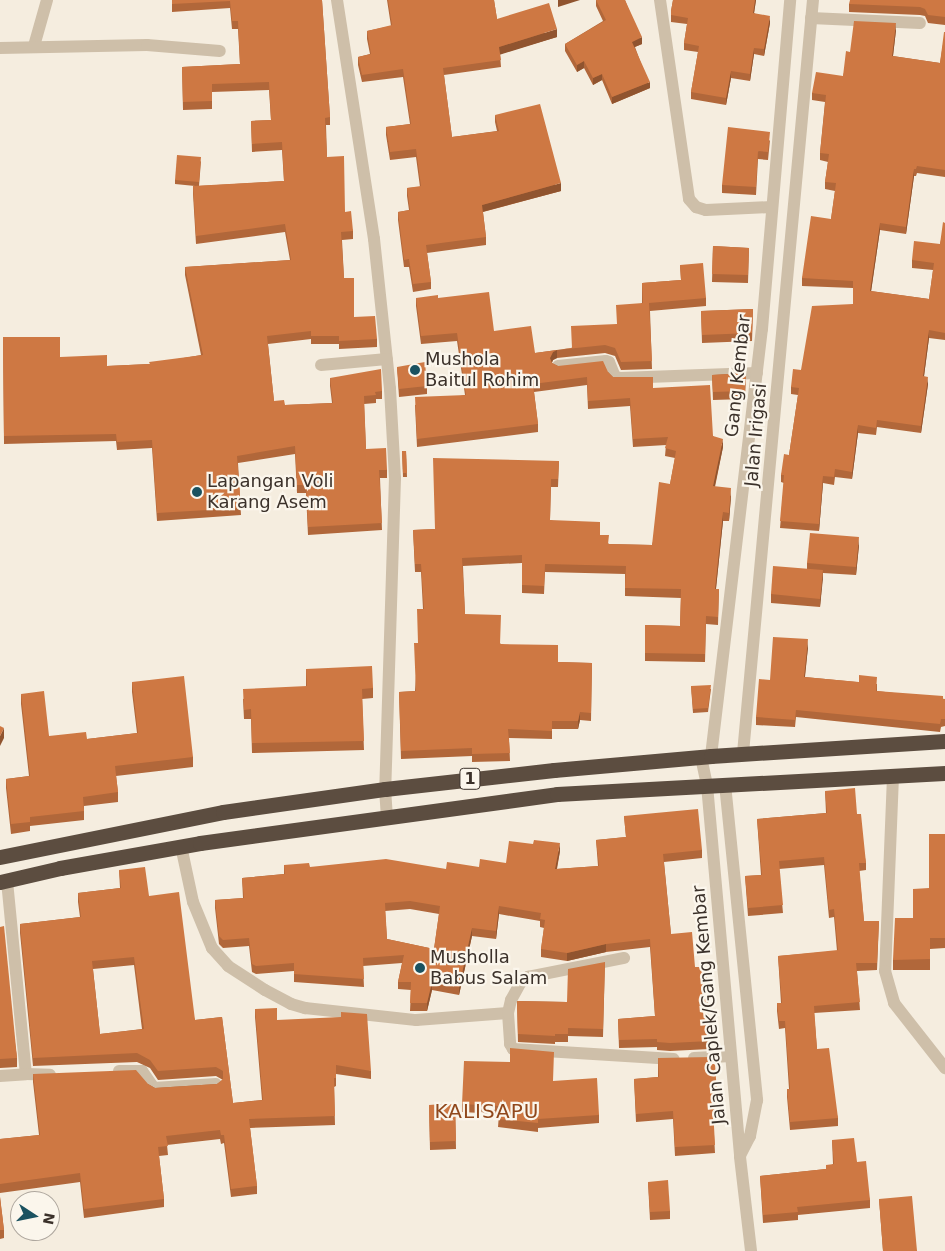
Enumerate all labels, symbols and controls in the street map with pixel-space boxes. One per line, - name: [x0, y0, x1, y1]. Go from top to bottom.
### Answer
- street label: Gang Kembar: [721, 314, 755, 438]
- place label: Mushola Baitul Rohim: [425, 349, 539, 392]
- marker: Mushola Baitul Rohim: [409, 364, 421, 376]
- street label: Jalan Irigasi: [741, 382, 771, 488]
- place label: Lapangan Voli Karang Asem: [207, 471, 333, 514]
- marker: Lapangan Voli Karang Asem: [191, 486, 203, 498]
- road number: 1: [459, 766, 481, 792]
- street label: Jalan Caplek/Gang Kembar: [688, 885, 730, 1125]
- place label: Musholla Babus Salam: [430, 947, 547, 990]
- marker: Musholla Babus Salam: [414, 962, 426, 974]
- district label: KALISAPU: [434, 1099, 540, 1123]
- north arrow: [10, 1191, 60, 1241]
- text: N: [40, 1211, 58, 1226]

